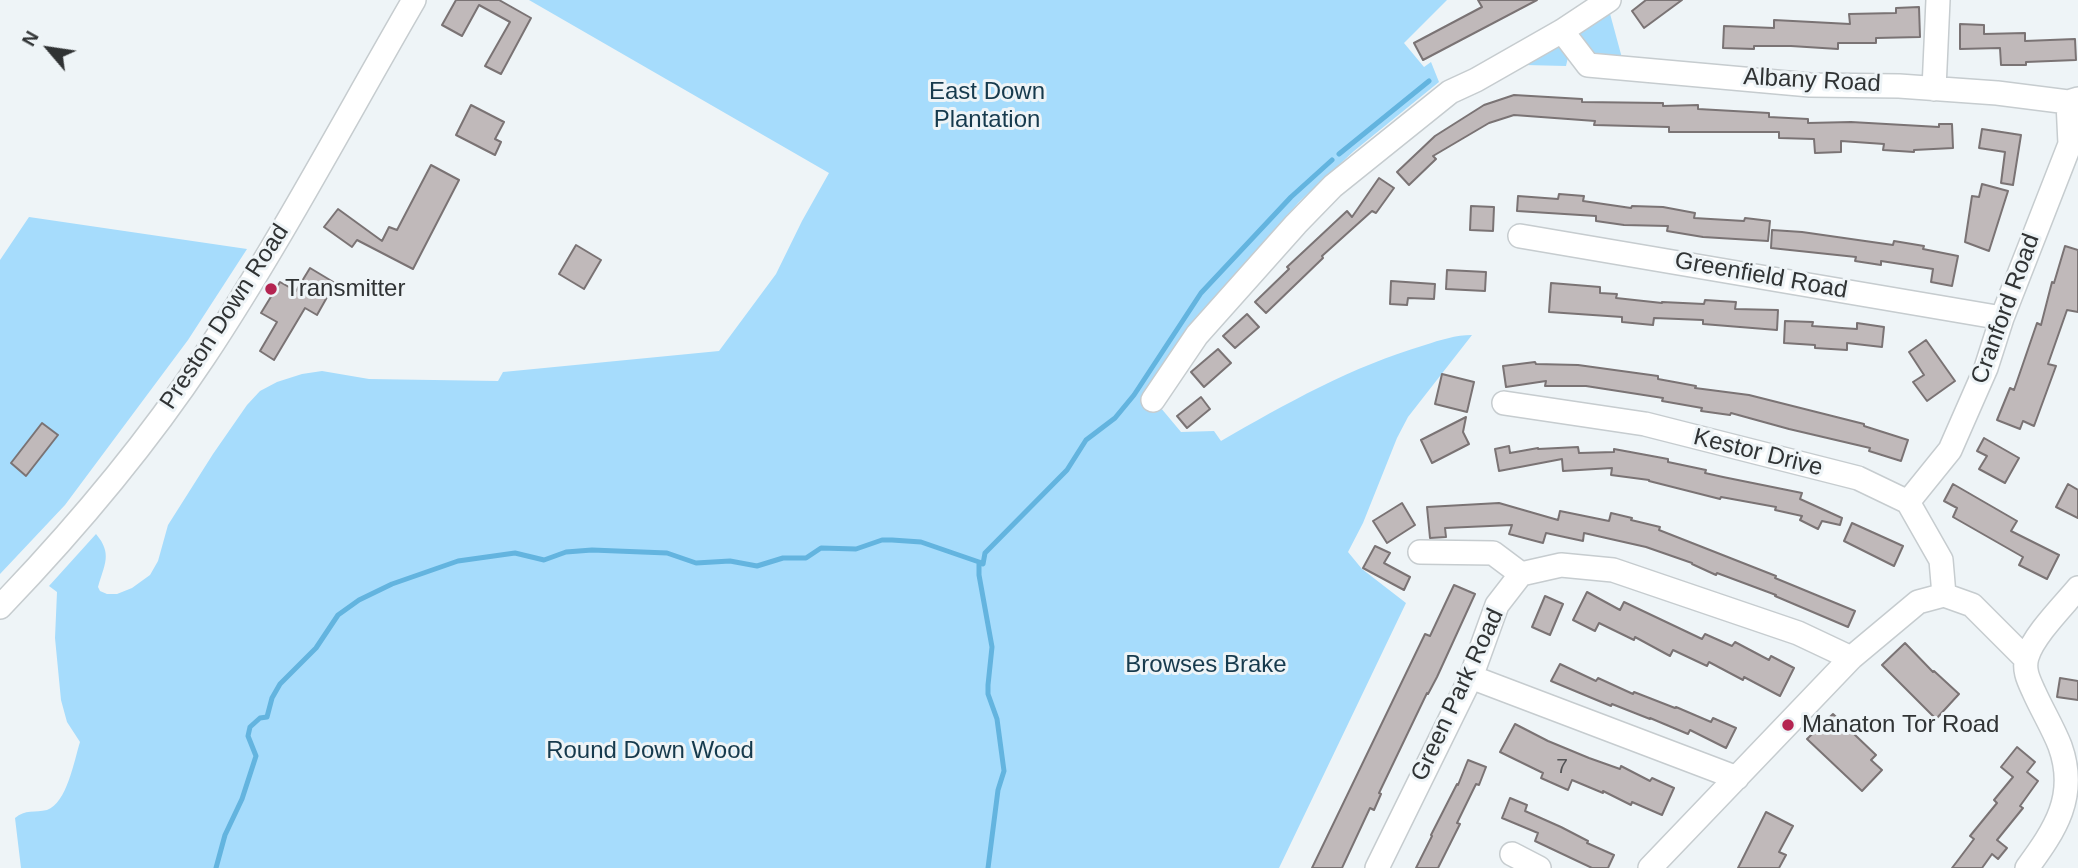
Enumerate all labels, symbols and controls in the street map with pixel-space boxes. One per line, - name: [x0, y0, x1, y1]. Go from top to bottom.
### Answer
- north arrow: [14, 14, 84, 84]
- text: N: [18, 27, 43, 50]
- street label: Albany Road: [1743, 63, 1881, 99]
- park label: East Down Plantation: [929, 78, 1045, 134]
- street label: Preston Down Road: [154, 219, 296, 415]
- street label: Cranford Road: [1966, 230, 2046, 388]
- street label: Greenfield Road: [1672, 247, 1850, 305]
- place label: Transmitter: [285, 275, 405, 303]
- marker: Transmitter: [263, 281, 279, 297]
- street label: Kestor Drive: [1690, 423, 1826, 483]
- street label: Green Park Road: [1405, 604, 1511, 786]
- park label: Browses Brake: [1125, 651, 1287, 679]
- place label: Manaton Tor Road: [1802, 711, 1999, 739]
- marker: Manaton Tor Road: [1780, 717, 1796, 733]
- park label: Round Down Wood: [546, 737, 754, 765]
- house number: 7: [1556, 754, 1568, 780]

